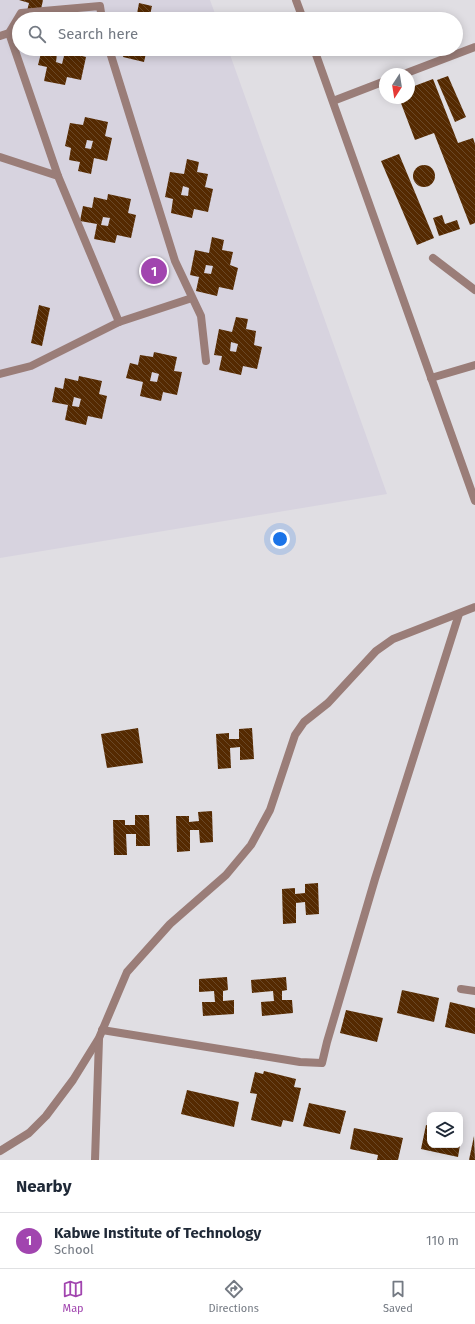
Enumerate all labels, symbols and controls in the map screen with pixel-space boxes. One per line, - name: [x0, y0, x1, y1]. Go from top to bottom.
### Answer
- search box: [12, 12, 463, 56]
- icon: search: [26, 23, 48, 45]
- text: Search here: [58, 25, 138, 43]
- north arrow: [379, 68, 415, 104]
- pin: 1: [141, 256, 167, 286]
- your location: [270, 529, 290, 549]
- map controls: [427, 1112, 463, 1148]
- button: layers: [427, 1112, 463, 1148]
- text: Nearby: [16, 1176, 71, 1197]
- text: Kabwe Institute of Technology: [54, 1224, 261, 1242]
- text: 1: [26, 1233, 32, 1248]
- text: 110 m: [426, 1233, 459, 1248]
- text: School: [54, 1242, 94, 1257]
- tab: Map: [62, 1278, 84, 1315]
- tab: Directions: [208, 1278, 259, 1315]
- tab: Saved: [383, 1278, 413, 1315]

